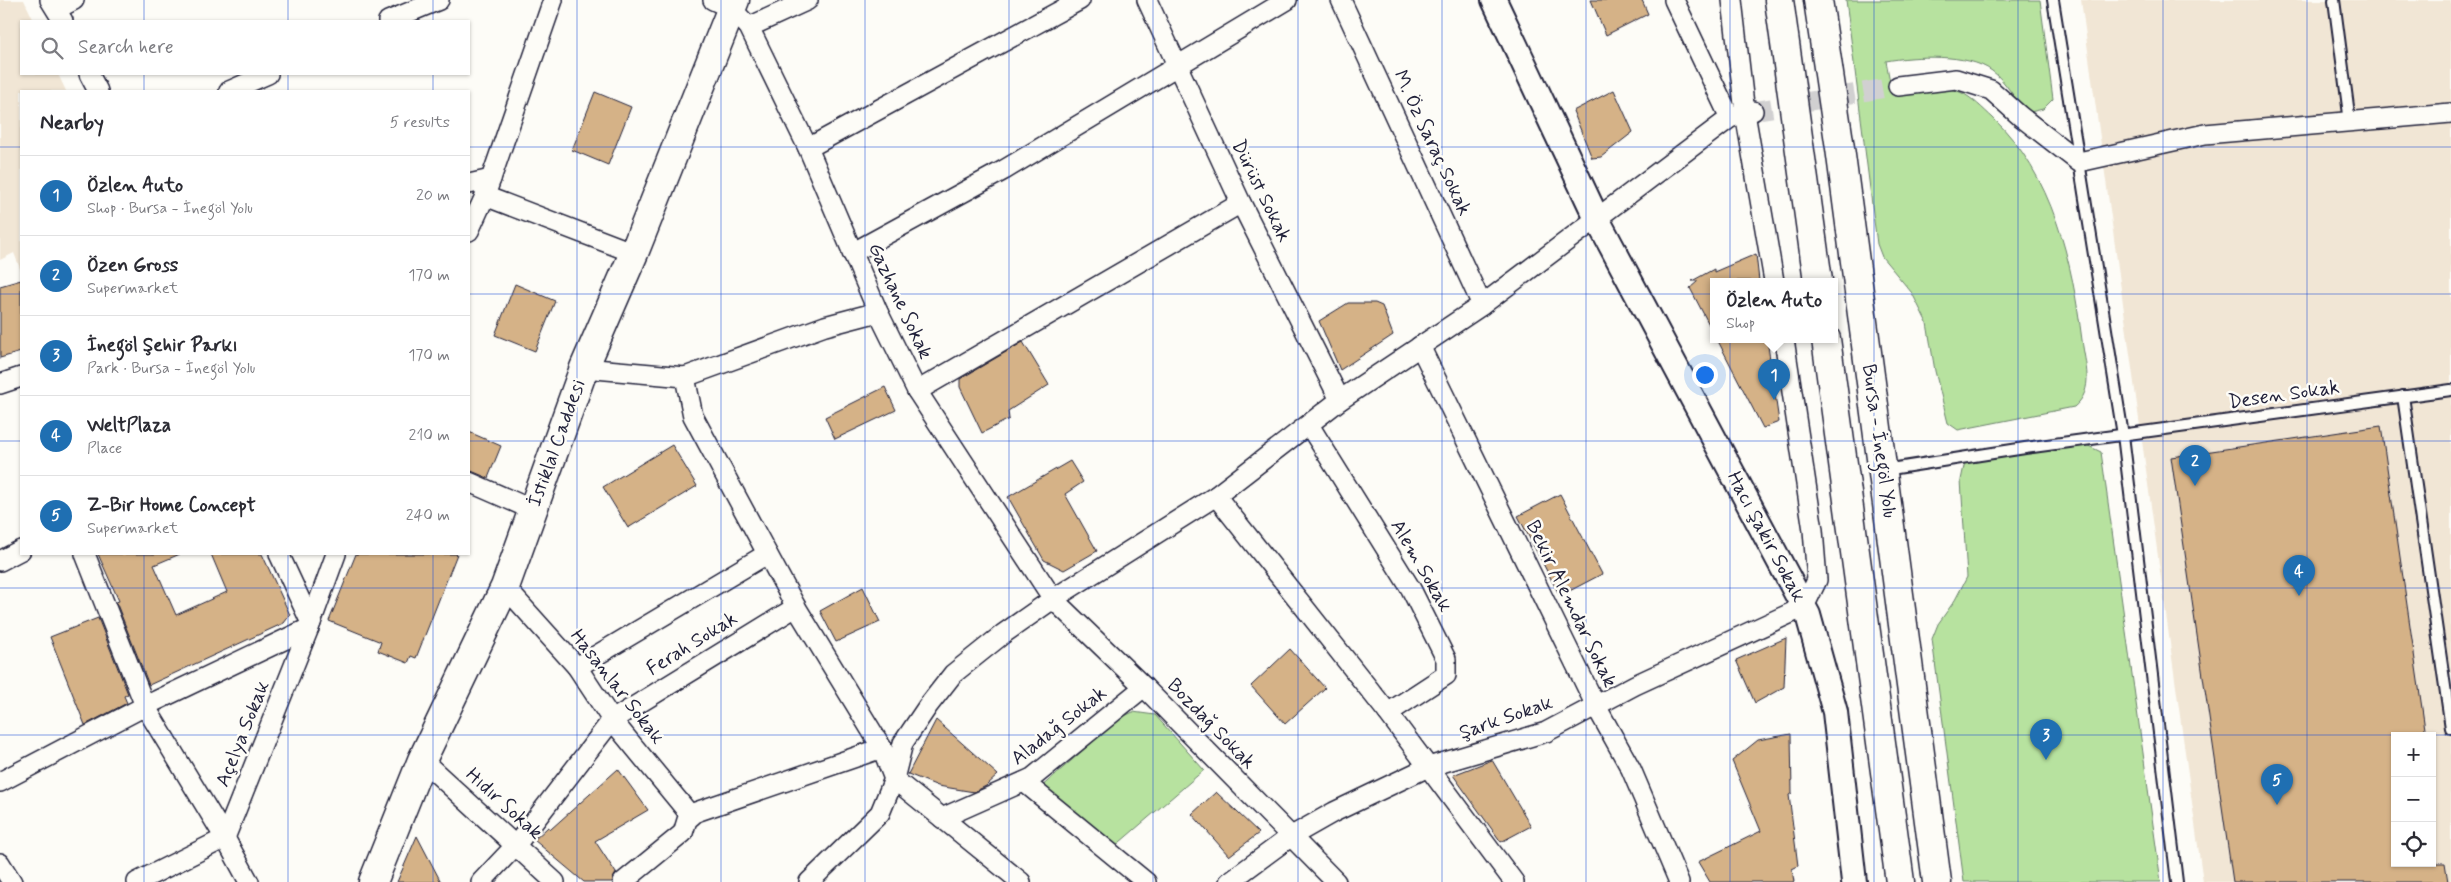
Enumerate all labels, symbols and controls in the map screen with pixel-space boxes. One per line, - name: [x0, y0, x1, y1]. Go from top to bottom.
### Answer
- search box: [20, 20, 470, 75]
- icon: search: [38, 34, 66, 62]
- text: Search here: [78, 35, 174, 60]
- street label: M. Öz Saraç Sokak: [1386, 66, 1478, 220]
- text: Nearby: [40, 109, 104, 137]
- text: 5 results: [390, 112, 450, 133]
- street label: Dürüst Sokak: [1225, 135, 1297, 247]
- text: Özlen Auto: [87, 173, 183, 198]
- text: 1: [52, 185, 60, 206]
- text: 20 m: [416, 185, 450, 206]
- text: Shop · Bursa - İnegöl Yolu: [87, 198, 253, 219]
- street label: Gazhane Sokak: [861, 238, 939, 364]
- text: Özen Gross: [87, 253, 178, 278]
- text: 2: [52, 265, 60, 286]
- text: 170 m: [408, 265, 450, 286]
- text: Supermarket: [87, 278, 178, 299]
- popup: [1710, 278, 1838, 343]
- text: Özlen Auto: [1726, 288, 1822, 313]
- text: Shop: [1726, 313, 1755, 334]
- text: İnegöl Şehir Parkı: [87, 333, 238, 358]
- text: 3: [52, 345, 60, 366]
- text: 170 m: [408, 345, 450, 366]
- text: Park · Bursa - İnegöl Yolu: [87, 358, 255, 379]
- pin: 1: [1758, 359, 1790, 400]
- your location: [1692, 362, 1718, 388]
- street label: Bursa - İnegöl Yolu: [1853, 362, 1903, 520]
- street label: Desen Sokak: [2227, 374, 2341, 416]
- street label: İstiklal Caddesi: [521, 376, 593, 510]
- text: WeltPlaza: [87, 413, 171, 438]
- text: 4: [51, 425, 61, 446]
- text: 210 m: [409, 425, 450, 446]
- text: Place: [87, 438, 122, 459]
- pin: 2: [2179, 445, 2211, 486]
- street label: Hacı Şakir Sokak: [1720, 467, 1812, 607]
- text: Z-Bir Home Concept: [87, 493, 256, 518]
- text: 5: [51, 505, 61, 526]
- text: 240 m: [406, 505, 450, 526]
- street label: Alem Sokak: [1384, 515, 1458, 617]
- street label: Bekir Alemdar Sokak: [1519, 516, 1623, 692]
- text: Supermarket: [87, 518, 178, 539]
- pin: 4: [2283, 555, 2315, 596]
- street label: Ferah Sokak: [641, 605, 743, 683]
- street label: Hasanlar Sokak: [564, 624, 670, 750]
- street label: Bozdağ Sokak: [1161, 673, 1261, 775]
- street label: Açelya Sokak: [209, 677, 277, 791]
- street label: Aladağ Sokak: [1006, 680, 1113, 772]
- street label: Şark Sokak: [1455, 689, 1557, 747]
- pin: 3: [2030, 719, 2062, 760]
- map controls: [2391, 732, 2436, 867]
- button: +: [2391, 732, 2436, 777]
- street label: Hıdır Sokak: [459, 762, 549, 846]
- pin: 5: [2261, 764, 2293, 805]
- button: −: [2391, 777, 2436, 822]
- button: locate: [2391, 822, 2436, 867]

